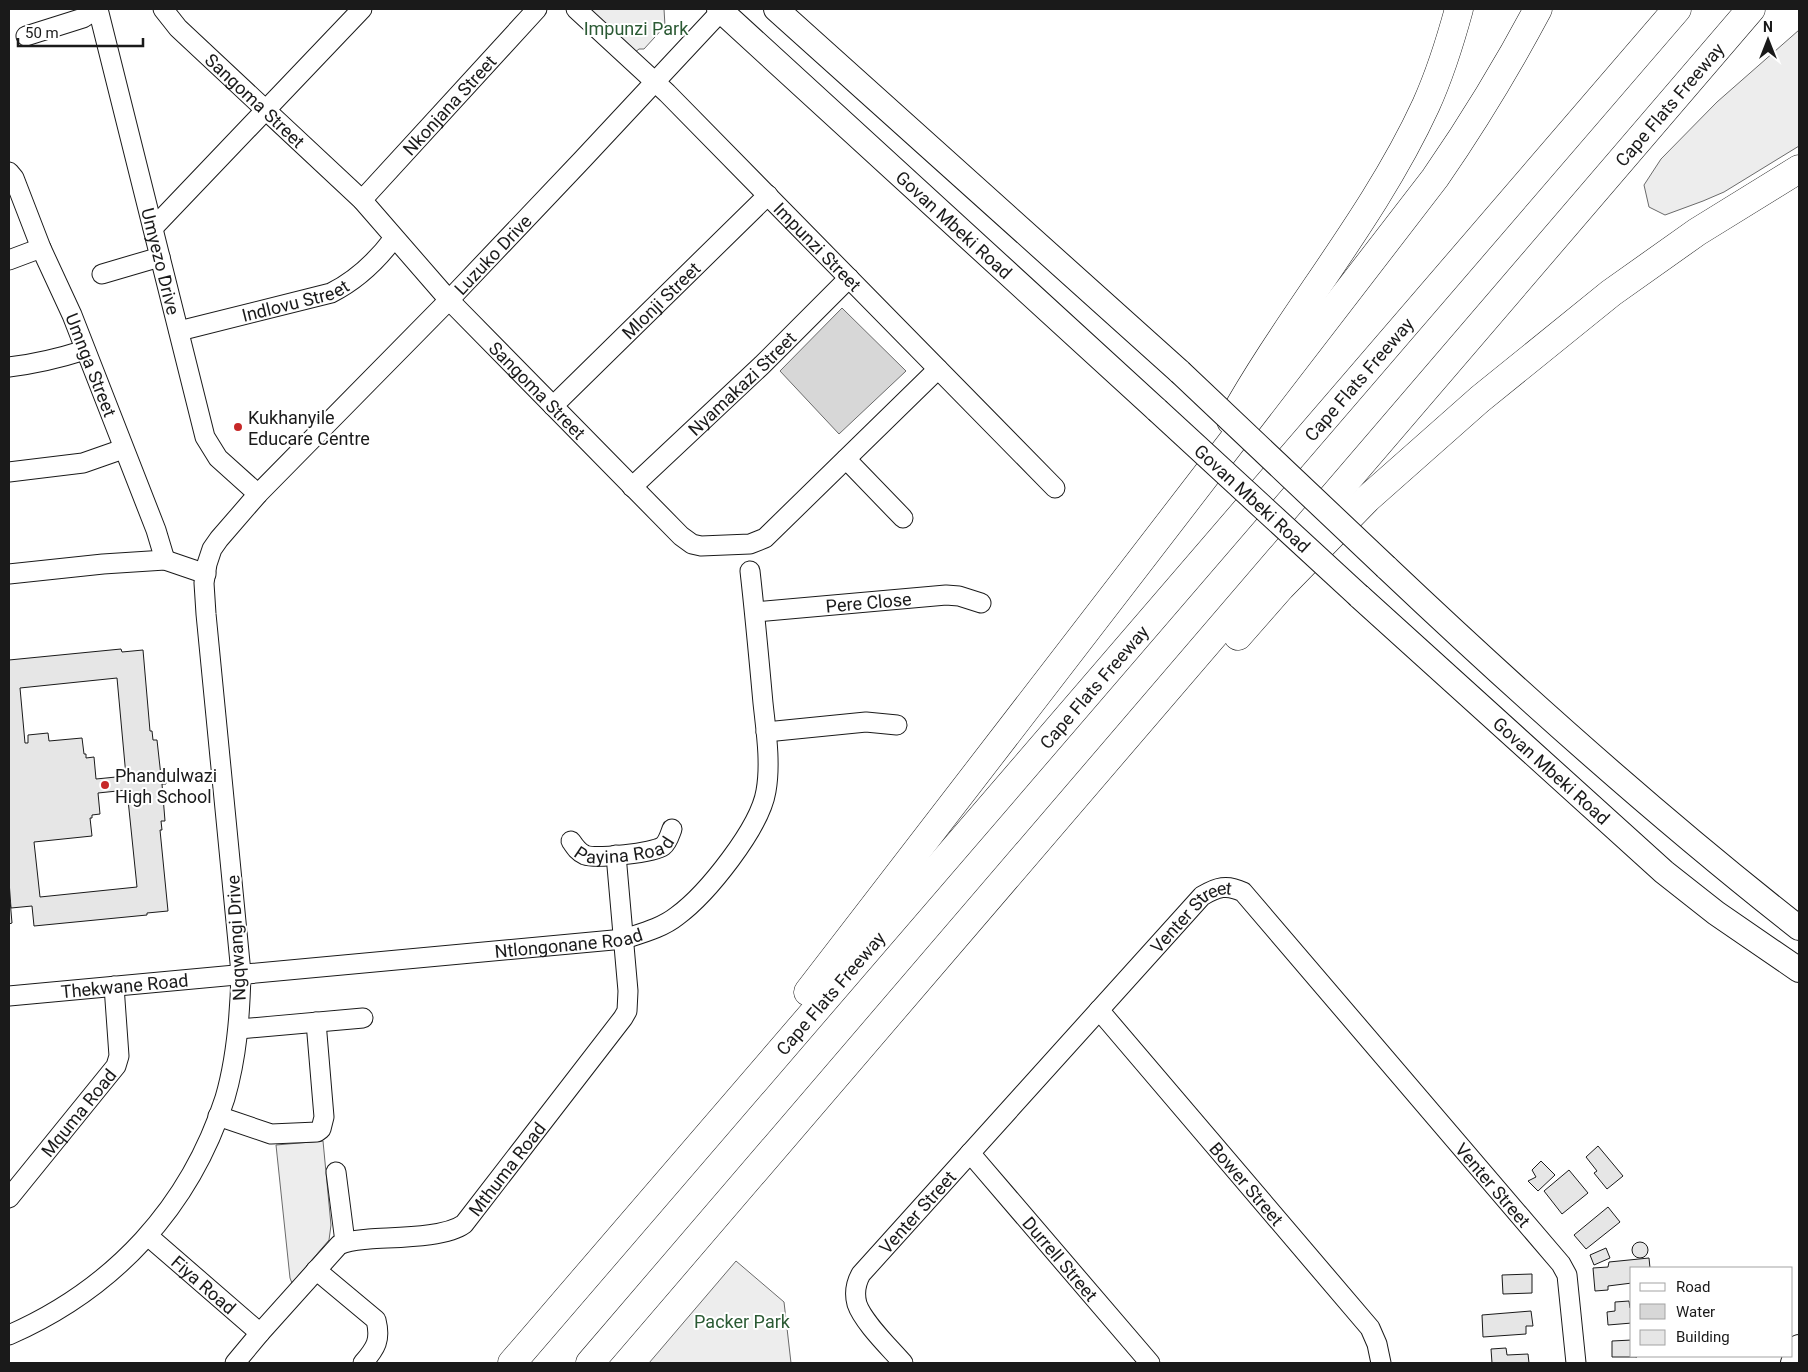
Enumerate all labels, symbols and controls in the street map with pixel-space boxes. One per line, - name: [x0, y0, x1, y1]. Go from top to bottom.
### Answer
- scale bar: [18, 15, 142, 47]
- north arrow: [1743, 15, 1793, 65]
- park label: Impunzi Park: [584, 18, 689, 39]
- text: N: [1763, 19, 1773, 35]
- text: 50 m: [25, 24, 59, 42]
- street label: Cape Flats Freeway: [1611, 38, 1728, 170]
- street label: Sangoma Street: [201, 49, 309, 152]
- street label: Nkonjana Street: [398, 51, 500, 159]
- street label: Govan Mbeki Road: [892, 166, 1017, 283]
- street label: Impunzi Street: [770, 198, 866, 295]
- street label: Umyezo Drive: [138, 206, 185, 317]
- street label: Luzuko Drive: [450, 210, 535, 299]
- street label: Mlonji Street: [617, 257, 704, 343]
- street label: Indlovu Street: [239, 275, 353, 325]
- street label: Umnga Street: [62, 310, 121, 420]
- street label: Cape Flats Freeway: [1300, 313, 1418, 445]
- street label: Nyamakazi Street: [684, 327, 800, 440]
- street label: Sangoma Street: [485, 337, 590, 443]
- place label: Kukhanyile Educare Centre: [248, 407, 370, 449]
- marker: Kukhanyile Educare Centre: [232, 421, 244, 433]
- street label: Govan Mbeki Road: [1190, 440, 1315, 557]
- street label: Pere Close: [825, 588, 912, 616]
- street label: Cape Flats Freeway: [1035, 621, 1153, 753]
- street label: Govan Mbeki Road: [1489, 712, 1614, 829]
- place label: Phandulwazi High School: [115, 765, 217, 807]
- marker: Phandulwazi High School: [99, 779, 111, 791]
- street label: Payina Road: [571, 832, 678, 867]
- street label: Ngqwangi Drive: [222, 875, 250, 1001]
- street label: Venter Street: [1146, 877, 1233, 957]
- street label: Ntlongonane Road: [494, 923, 645, 961]
- street label: Cape Flats Freeway: [771, 927, 889, 1059]
- street label: Thekwane Road: [60, 969, 189, 1002]
- street label: Mquma Road: [36, 1064, 120, 1161]
- street label: Mthuma Road: [464, 1118, 549, 1220]
- street label: Bower Street: [1206, 1138, 1288, 1229]
- street label: Venter Street: [1451, 1138, 1535, 1231]
- street label: Venter Street: [874, 1166, 960, 1257]
- street label: Durrell Street: [1019, 1212, 1102, 1305]
- street label: Fiya Road: [167, 1251, 240, 1318]
- legend: [1630, 1267, 1793, 1357]
- text: Road: [1676, 1278, 1710, 1296]
- text: Water: [1676, 1303, 1715, 1321]
- park label: Packer Park: [694, 1311, 791, 1332]
- text: Building: [1676, 1328, 1730, 1346]

